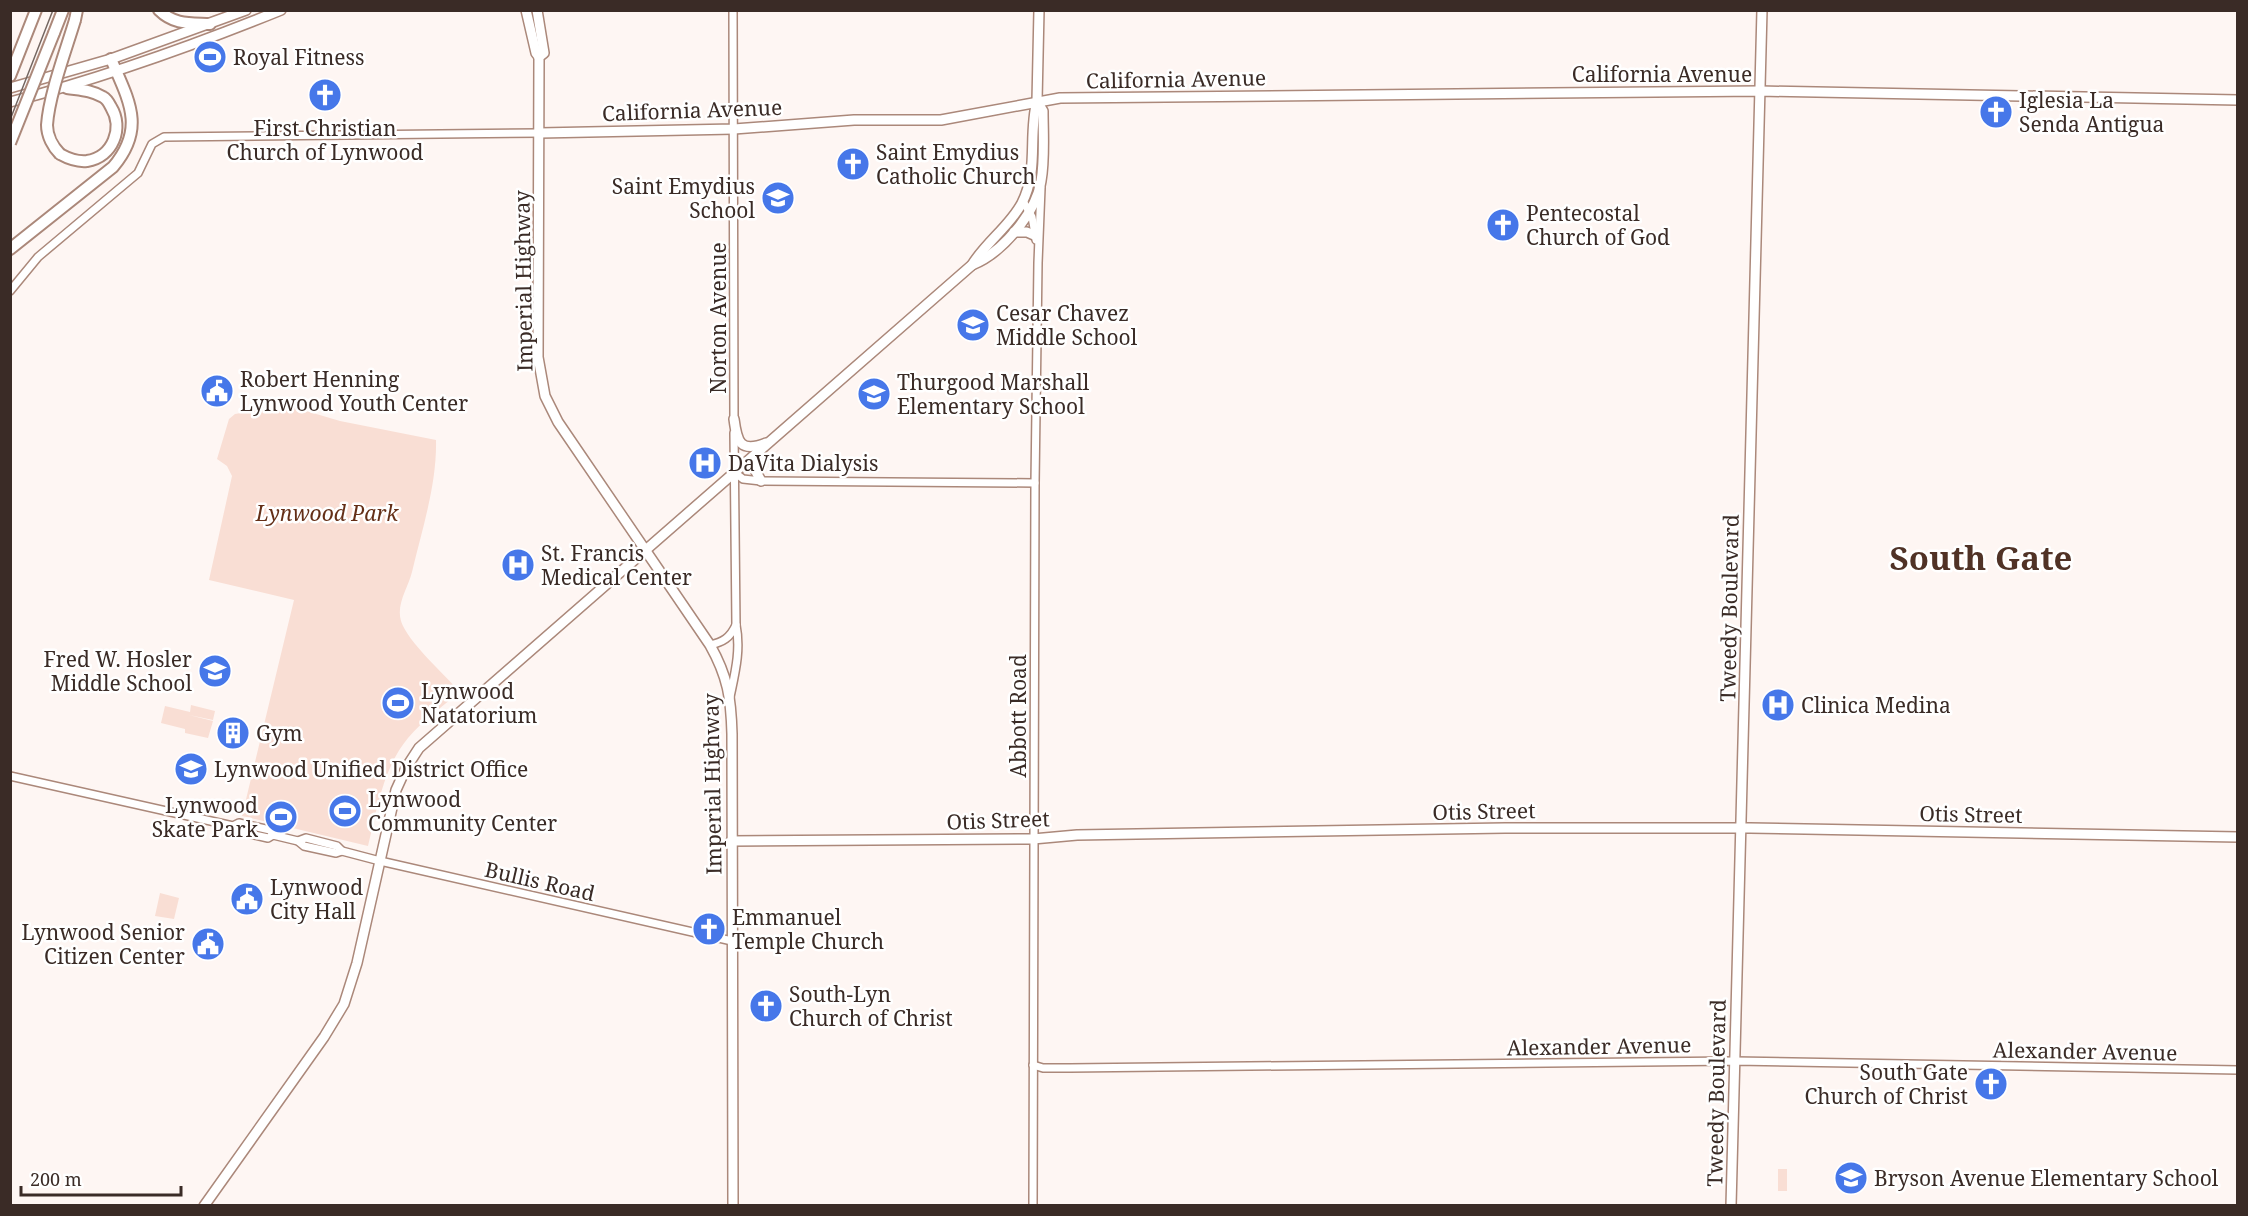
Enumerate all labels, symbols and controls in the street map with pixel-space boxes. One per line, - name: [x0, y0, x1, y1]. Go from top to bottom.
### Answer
- sports icon: Royal Fitness: [192, 39, 228, 75]
- place label: Royal Fitness: [233, 43, 364, 71]
- street label: California Avenue: [1572, 60, 1752, 88]
- street label: California Avenue: [1086, 63, 1266, 95]
- church icon: First Christian Church of Lynwood: [307, 77, 343, 113]
- place label: Iglesia La Senda Antigua: [2019, 86, 2164, 138]
- street label: California Avenue: [601, 93, 783, 127]
- church icon: Iglesia La Senda Antigua: [1978, 94, 2014, 130]
- place label: First Christian Church of Lynwood: [226, 114, 424, 166]
- place label: Saint Emydius Catholic Church: [876, 138, 1036, 190]
- church icon: Saint Emydius Catholic Church: [835, 146, 871, 182]
- place label: Saint Emydius School: [612, 172, 755, 224]
- school or university icon: Saint Emydius School: [760, 180, 796, 216]
- street label: Imperial Highway: [507, 190, 539, 372]
- place label: Pentecostal Church of God: [1526, 199, 1670, 251]
- church icon: Pentecostal Church of God: [1485, 207, 1521, 243]
- street label: Norton Avenue: [704, 242, 732, 394]
- place label: Cesar Chavez Middle School: [996, 299, 1138, 351]
- school or university icon: Cesar Chavez Middle School: [955, 307, 991, 343]
- place label: Robert Henning Lynwood Youth Center: [240, 365, 468, 417]
- place label: Thurgood Marshall Elementary School: [897, 368, 1090, 420]
- public building icon: Robert Henning Lynwood Youth Center: [199, 373, 235, 409]
- school or university icon: Thurgood Marshall Elementary School: [856, 376, 892, 412]
- hospital icon: DaVita Dialysis: [687, 445, 723, 481]
- place label: DaVita Dialysis: [728, 449, 879, 477]
- park label: Lynwood Park: [255, 499, 399, 527]
- street label: Tweedy Boulevard: [1713, 514, 1745, 702]
- district label: South Gate: [1890, 535, 2072, 580]
- place label: St. Francis Medical Center: [541, 539, 692, 591]
- hospital icon: St. Francis Medical Center: [500, 547, 536, 583]
- place label: Fred W. Hosler Middle School: [43, 645, 192, 697]
- school or university icon: Fred W. Hosler Middle School: [197, 653, 233, 689]
- street label: Abbott Road: [1004, 654, 1032, 778]
- place label: Lynwood Natatorium: [421, 677, 538, 729]
- sports icon: Lynwood Natatorium: [380, 685, 416, 721]
- hospital icon: Clinica Medina: [1760, 687, 1796, 723]
- place label: Clinica Medina: [1801, 691, 1951, 719]
- street label: Imperial Highway: [696, 693, 728, 875]
- building icon: Gym: [215, 715, 251, 751]
- place label: Gym: [256, 719, 303, 747]
- school or university icon: Lynwood Unified District Office: [173, 751, 209, 787]
- place label: Lynwood Unified District Office: [214, 755, 528, 783]
- place label: Lynwood Community Center: [368, 785, 557, 837]
- place label: Lynwood Skate Park: [152, 791, 259, 843]
- sports icon: Lynwood Community Center: [327, 793, 363, 829]
- street label: Otis Street: [1432, 796, 1536, 826]
- sports icon: Lynwood Skate Park: [263, 799, 299, 835]
- street label: Otis Street: [1919, 799, 2023, 829]
- street label: Otis Street: [946, 804, 1050, 836]
- street label: Bullis Road: [482, 855, 598, 907]
- place label: Lynwood City Hall: [270, 873, 363, 925]
- public building icon: Lynwood City Hall: [229, 881, 265, 917]
- place label: Emmanuel Temple Church: [732, 903, 884, 955]
- church icon: Emmanuel Temple Church: [691, 911, 727, 947]
- place label: Lynwood Senior Citizen Center: [22, 918, 185, 970]
- public building icon: Lynwood Senior Citizen Center: [190, 926, 226, 962]
- place label: South-Lyn Church of Christ: [789, 980, 953, 1032]
- church icon: South-Lyn Church of Christ: [748, 988, 784, 1024]
- street label: Tweedy Boulevard: [1700, 999, 1732, 1187]
- street label: Alexander Avenue: [1506, 1030, 1692, 1062]
- street label: Alexander Avenue: [1992, 1035, 2178, 1067]
- place label: South Gate Church of Christ: [1804, 1058, 1968, 1110]
- church icon: South Gate Church of Christ: [1973, 1066, 2009, 1102]
- scale bar: [21, 1159, 182, 1197]
- school or university icon: Bryson Avenue Elementary School: [1833, 1160, 1869, 1196]
- place label: Bryson Avenue Elementary School: [1874, 1164, 2219, 1192]
- text: 200 m: [30, 1167, 82, 1191]

